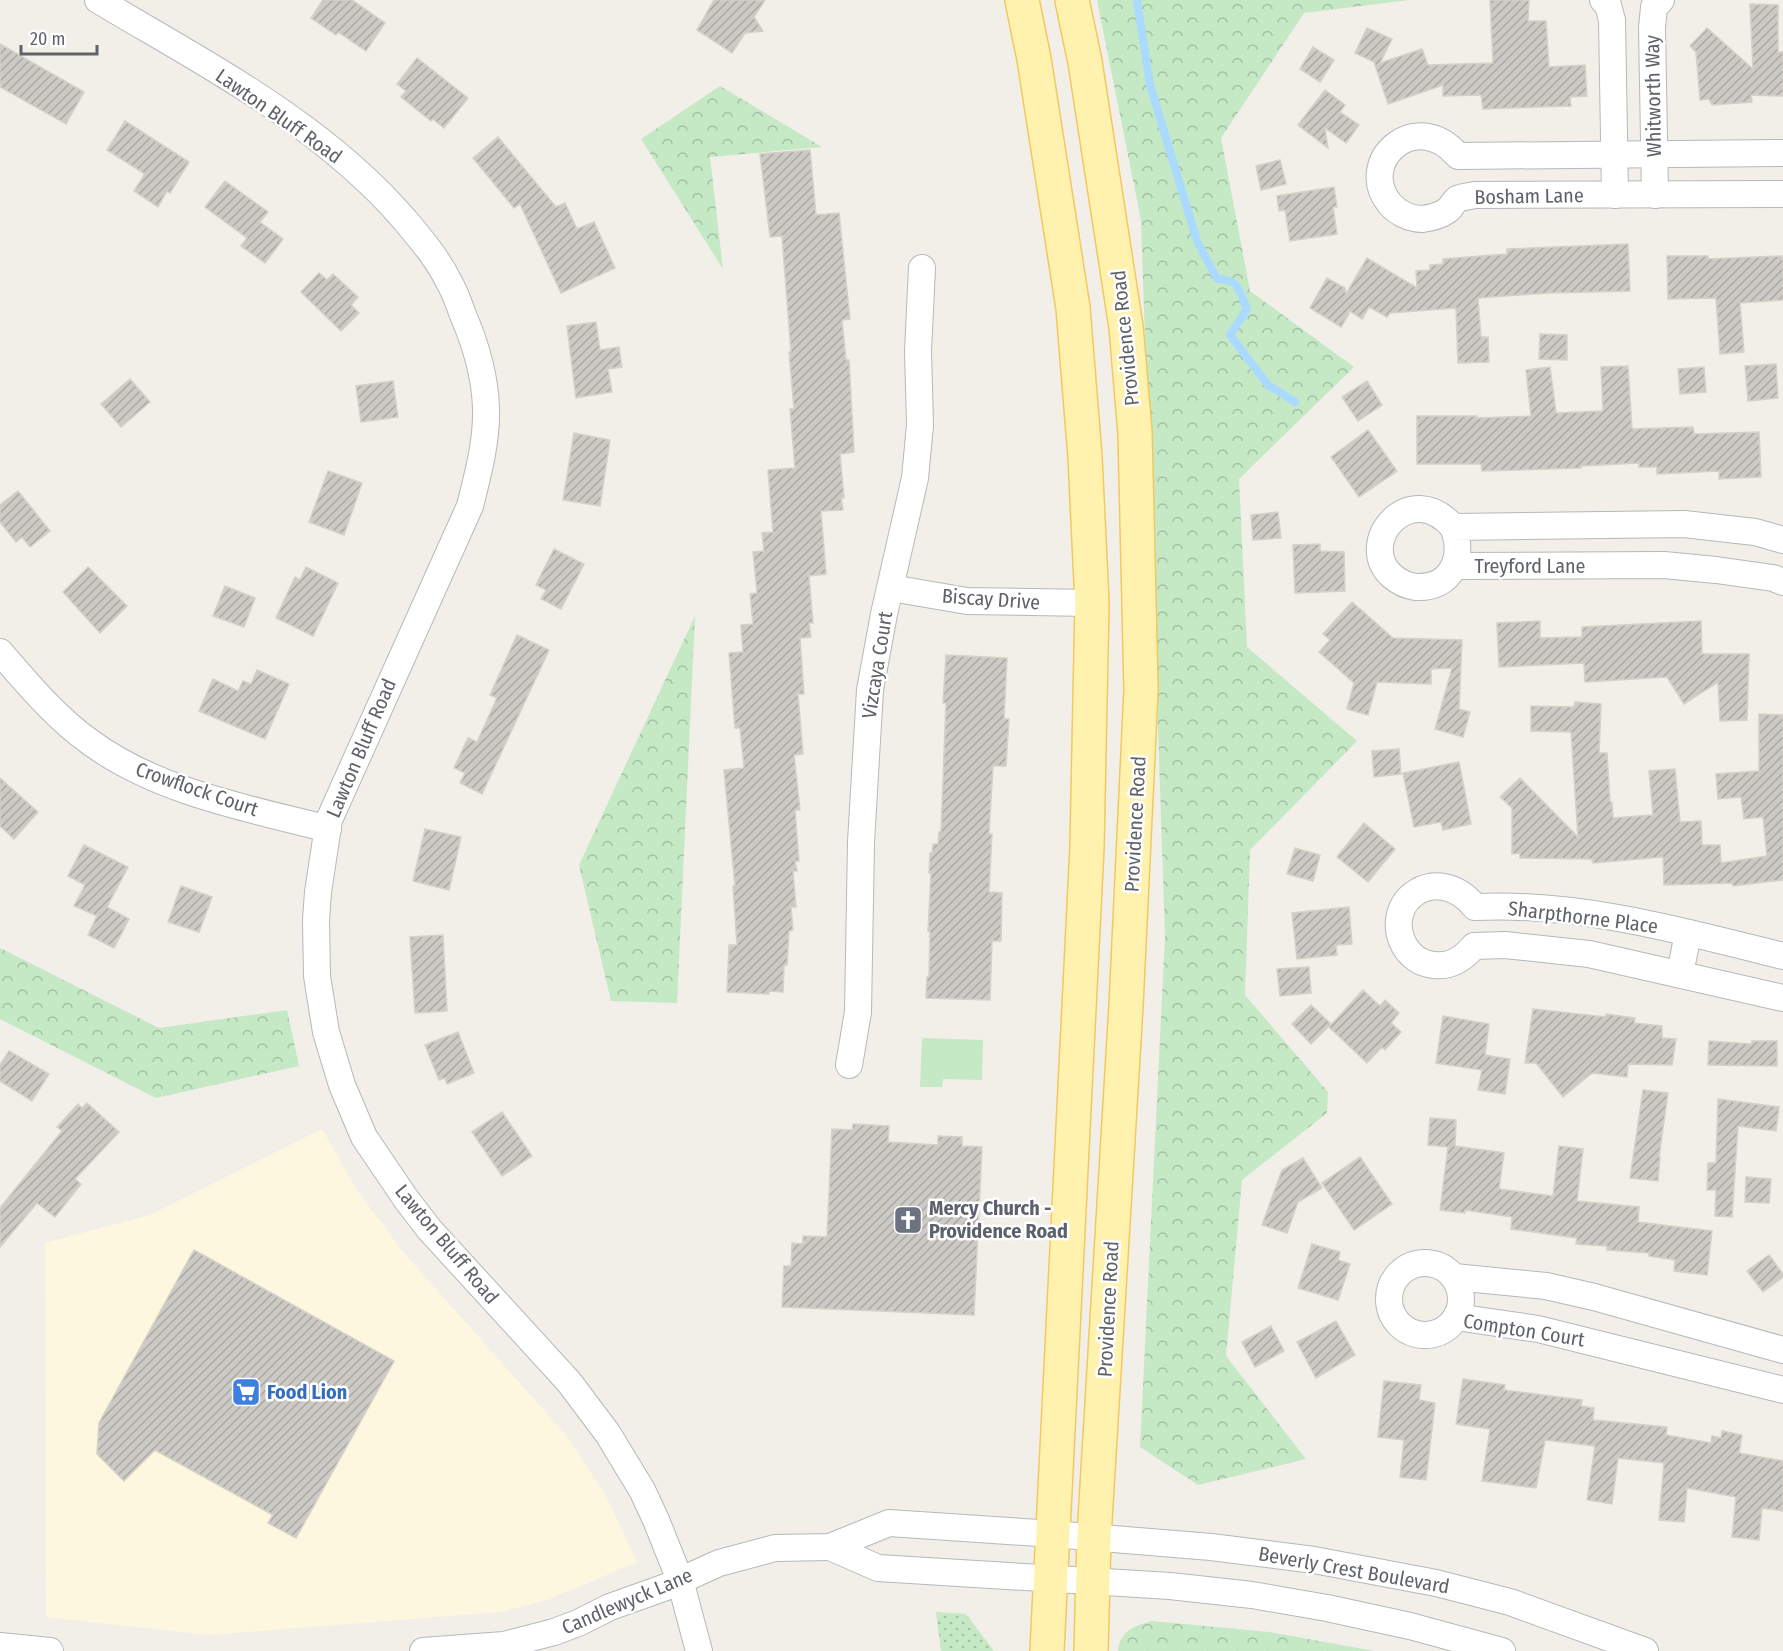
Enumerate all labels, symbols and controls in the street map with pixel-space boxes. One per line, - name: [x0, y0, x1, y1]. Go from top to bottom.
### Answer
- scale bar: [21, 18, 98, 56]
- text: 20 m: [30, 28, 65, 50]
- street label: Whitworth Way: [1640, 35, 1666, 157]
- street label: Lawton Bluff Road: [211, 64, 347, 168]
- street label: Bosham Lane: [1474, 183, 1584, 209]
- street label: Providence Road: [1106, 269, 1144, 407]
- street label: Treyford Lane: [1474, 554, 1586, 578]
- street label: Biscay Drive: [941, 584, 1041, 614]
- street label: Vizcaya Court: [857, 609, 897, 720]
- street label: Lawton Bluff Road: [321, 675, 401, 821]
- street label: Providence Road: [1119, 755, 1151, 893]
- street label: Crowflock Court: [133, 757, 262, 821]
- street label: Sharpthorne Place: [1507, 896, 1659, 938]
- street label: Lawton Bluff Road: [390, 1179, 504, 1309]
- place label: Mercy Church - Providence Road: [929, 1196, 1068, 1243]
- church icon: Mercy Church - Providence Road: [892, 1204, 924, 1236]
- street label: Providence Road: [1092, 1240, 1124, 1378]
- street label: Compton Court: [1462, 1309, 1587, 1352]
- supermarket icon: Food Lion: [230, 1376, 262, 1408]
- place label: Food Lion: [267, 1380, 347, 1404]
- street label: Beverly Crest Boulevard: [1257, 1541, 1451, 1599]
- street label: Candlewyck Lane: [558, 1563, 696, 1639]

